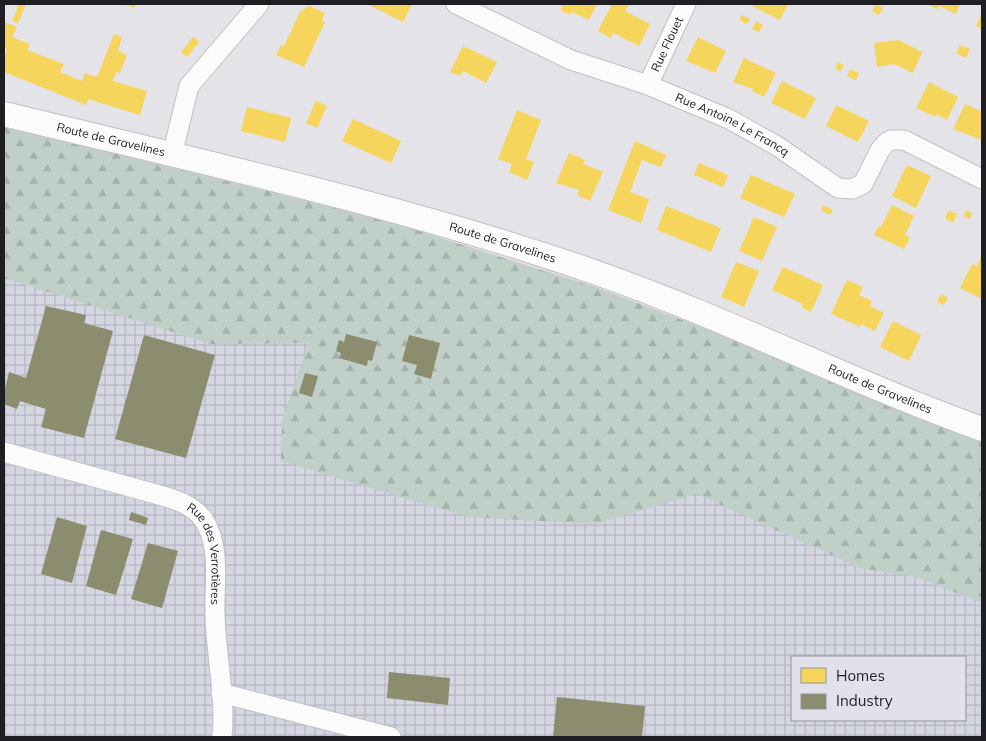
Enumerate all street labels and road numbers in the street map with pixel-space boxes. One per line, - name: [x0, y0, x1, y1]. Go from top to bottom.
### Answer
- street label: Rue Flouet: [647, 14, 686, 74]
- street label: Rue Antoine Le Francq: [673, 89, 792, 159]
- street label: Route de Gravelines: [55, 119, 167, 159]
- street label: Route de Gravelines: [448, 219, 558, 266]
- street label: Route de Gravelines: [826, 360, 934, 416]
- street label: Rue des Verrotières: [184, 499, 224, 605]

